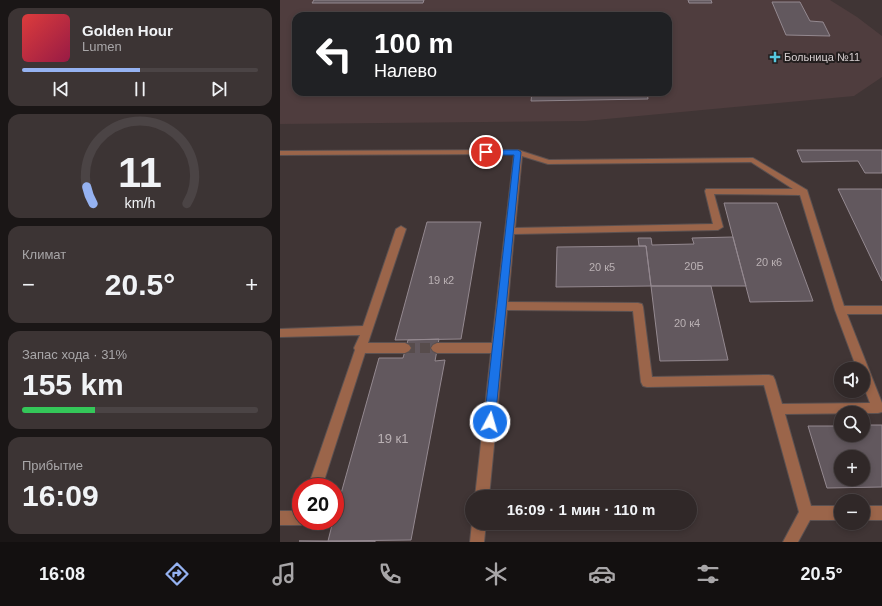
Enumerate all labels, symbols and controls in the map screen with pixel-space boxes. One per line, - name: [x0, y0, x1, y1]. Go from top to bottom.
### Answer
- text: Golden Hour: [82, 22, 173, 39]
- icon: left: [308, 28, 360, 80]
- text: 100 m: [374, 28, 453, 59]
- text: Lumen: [82, 39, 122, 54]
- marker: Больница №11: [769, 51, 781, 63]
- place label: Больница №11: [784, 51, 860, 63]
- text: Налево: [374, 61, 437, 81]
- icon: previous: [50, 78, 72, 100]
- icon: pause: [129, 78, 151, 100]
- icon: next: [208, 78, 230, 100]
- pin: [469, 135, 503, 169]
- icon: arrive: [475, 141, 497, 163]
- text: 11: [118, 148, 162, 195]
- text: km/h: [125, 194, 156, 210]
- text: Климат: [22, 247, 66, 262]
- house number: 20 к6: [756, 256, 782, 268]
- house number: 20Б: [684, 260, 704, 272]
- house number: 20 к5: [589, 261, 615, 273]
- text: 20.5°: [105, 268, 175, 301]
- text: −: [22, 272, 35, 297]
- text: +: [245, 272, 258, 297]
- house number: 19 к2: [428, 274, 454, 286]
- house number: 20 к4: [674, 317, 700, 329]
- text: Запас хода · 31%: [22, 347, 127, 362]
- map controls: [834, 362, 870, 530]
- button: sound: [834, 362, 870, 398]
- text: 155 km: [22, 368, 124, 401]
- position arrow: [469, 401, 511, 443]
- button: search: [834, 406, 870, 442]
- house number: 19 к1: [378, 431, 409, 446]
- button: +: [834, 450, 870, 486]
- text: Прибытие: [22, 458, 83, 473]
- speed limit sign: 20: [292, 478, 344, 530]
- text: 16:09: [22, 479, 99, 512]
- button: −: [834, 494, 870, 530]
- text: 16:09 · 1 мин · 110 m: [507, 501, 655, 518]
- icon: directions: [163, 560, 191, 588]
- icon: music: [270, 560, 298, 588]
- icon: phone: [376, 560, 404, 588]
- icon: climate: [482, 560, 510, 588]
- icon: car: [588, 560, 616, 588]
- icon: filters: [694, 560, 722, 588]
- text: 16:08: [39, 564, 85, 584]
- text: 20.5°: [801, 564, 843, 584]

